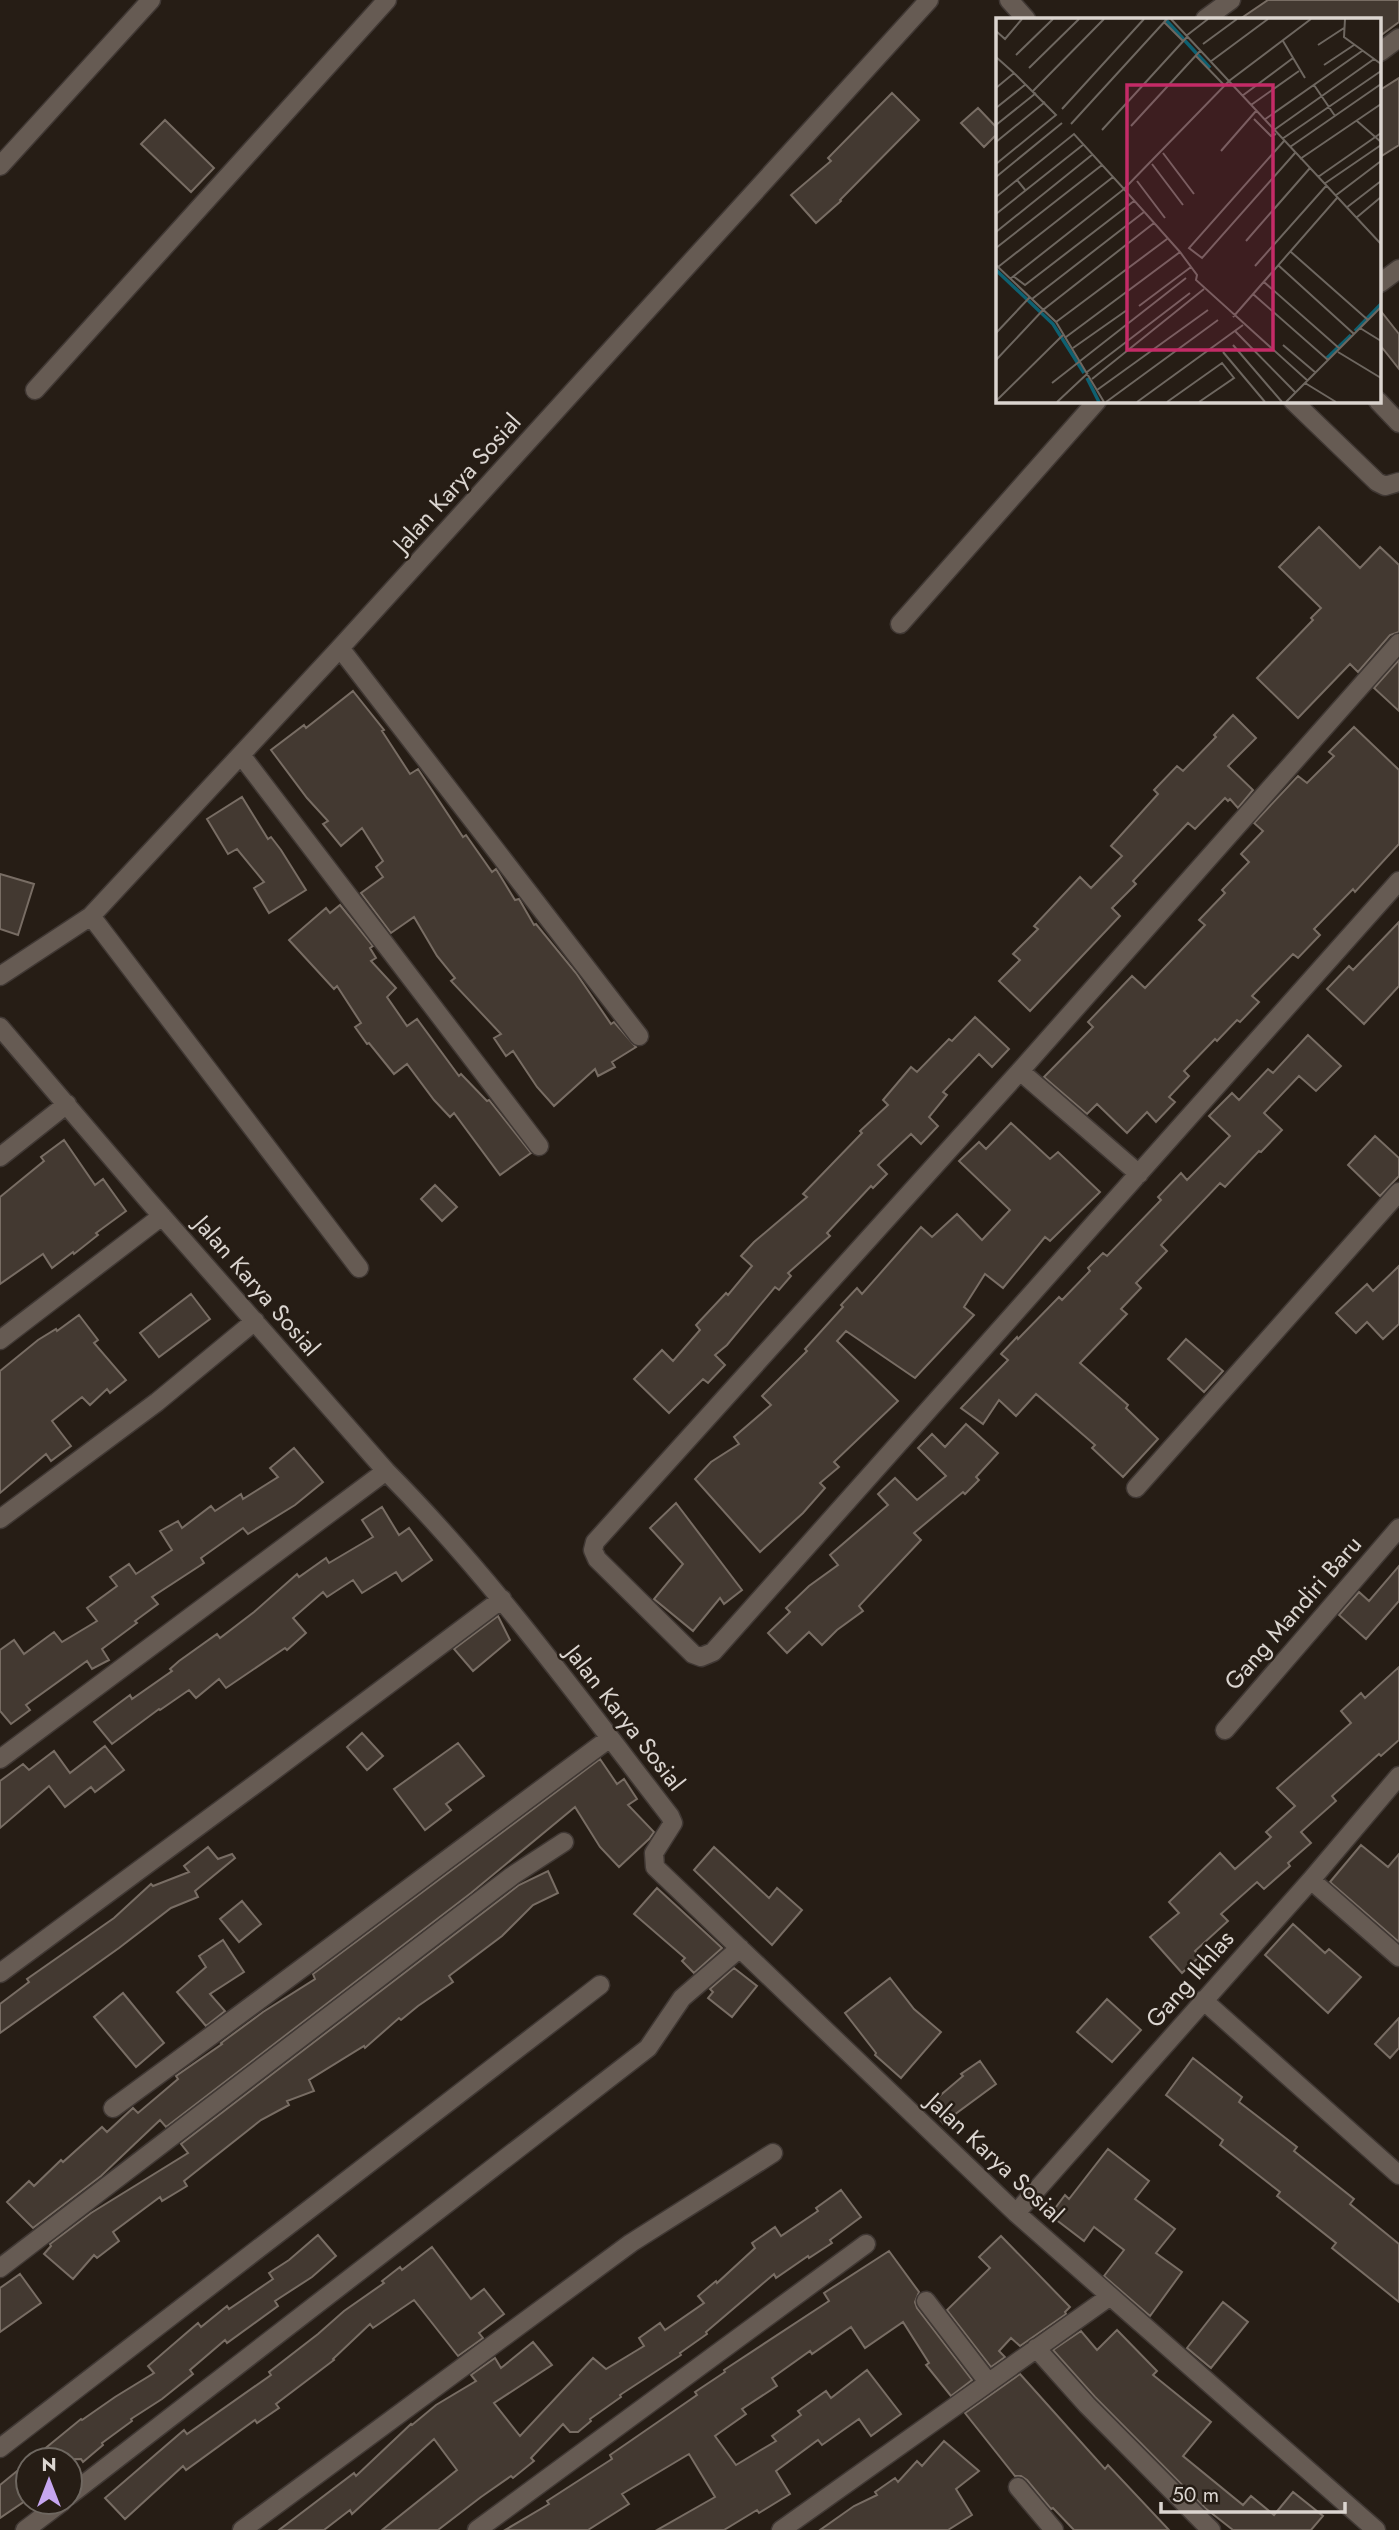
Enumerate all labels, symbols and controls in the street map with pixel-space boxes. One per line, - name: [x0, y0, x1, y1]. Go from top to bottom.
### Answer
- inset map: [996, 18, 1382, 402]
- street label: Jalan Karya Sosial: [382, 405, 529, 562]
- street label: Jalan Karya Sosial: [184, 1205, 329, 1364]
- street label: Gang Mandiri Baru: [1216, 1528, 1370, 1698]
- street label: Jalan Karya Sosial: [555, 1635, 694, 1798]
- street label: Gang Ikhlas: [1137, 1922, 1242, 2035]
- street label: Jalan Karya Sosial: [917, 2083, 1072, 2231]
- north arrow: [14, 2446, 84, 2516]
- text: N: [41, 2451, 57, 2478]
- scale bar: [1161, 2470, 1345, 2514]
- text: 50 m: [1172, 2480, 1219, 2510]

